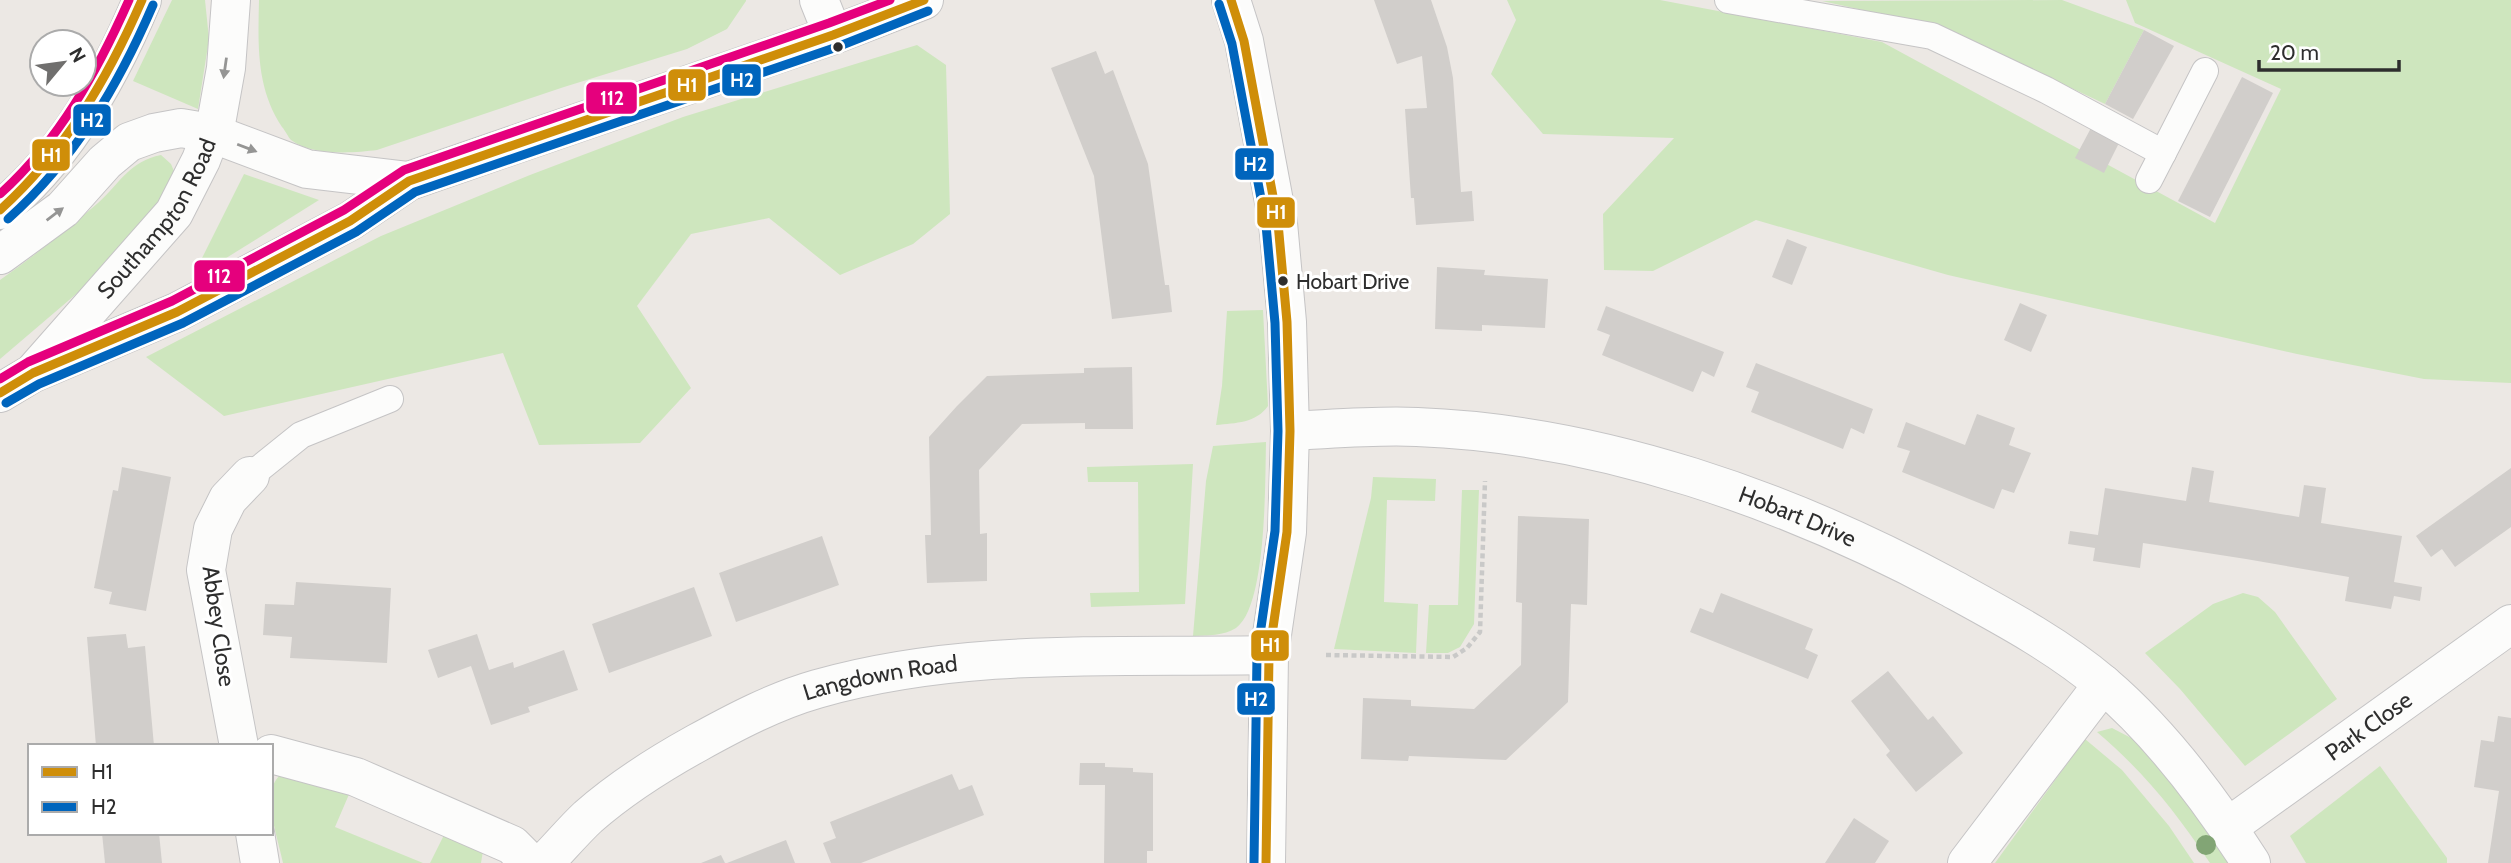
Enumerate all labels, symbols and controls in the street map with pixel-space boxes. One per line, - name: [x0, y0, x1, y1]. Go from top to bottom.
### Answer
- north arrow: [28, 28, 98, 98]
- scale bar: [2259, 28, 2399, 72]
- unlabelled marker: [831, 40, 845, 54]
- text: 20 m: [2270, 40, 2319, 65]
- text: N: [64, 44, 91, 66]
- one-way arrow: [220, 57, 231, 79]
- line badge: H2: [721, 63, 762, 97]
- line badge: H1: [667, 68, 707, 102]
- text: H2: [730, 69, 754, 92]
- text: H1: [677, 74, 697, 97]
- line badge: 112: [585, 81, 638, 115]
- text: 112: [600, 87, 624, 110]
- line badge: H2: [72, 103, 112, 137]
- text: H2: [80, 109, 104, 132]
- street label: Southampton Road: [91, 135, 222, 304]
- line badge: H1: [31, 138, 71, 172]
- one-way arrow: [237, 142, 258, 153]
- text: H1: [41, 144, 61, 167]
- line badge: H2: [1234, 147, 1275, 181]
- text: H2: [1243, 153, 1267, 176]
- line badge: H1: [1256, 196, 1296, 229]
- text: H1: [1266, 201, 1286, 224]
- one-way arrow: [46, 208, 64, 222]
- line badge: 112: [193, 259, 246, 293]
- text: 112: [207, 265, 231, 288]
- place label: Hobart Drive: [1296, 269, 1410, 294]
- marker: Hobart Drive: [1276, 274, 1290, 288]
- street label: Hobart Drive: [1735, 480, 1861, 553]
- street label: Abbey Close: [197, 564, 241, 688]
- line badge: H1: [1250, 629, 1290, 662]
- text: H1: [1260, 634, 1280, 657]
- street label: Langdown Road: [799, 649, 959, 706]
- line badge: H2: [1236, 682, 1276, 716]
- street label: Park Close: [2320, 685, 2418, 767]
- text: H2: [1244, 688, 1268, 711]
- legend: [28, 744, 273, 835]
- text: H1: [91, 759, 113, 784]
- text: H2: [91, 794, 117, 819]

